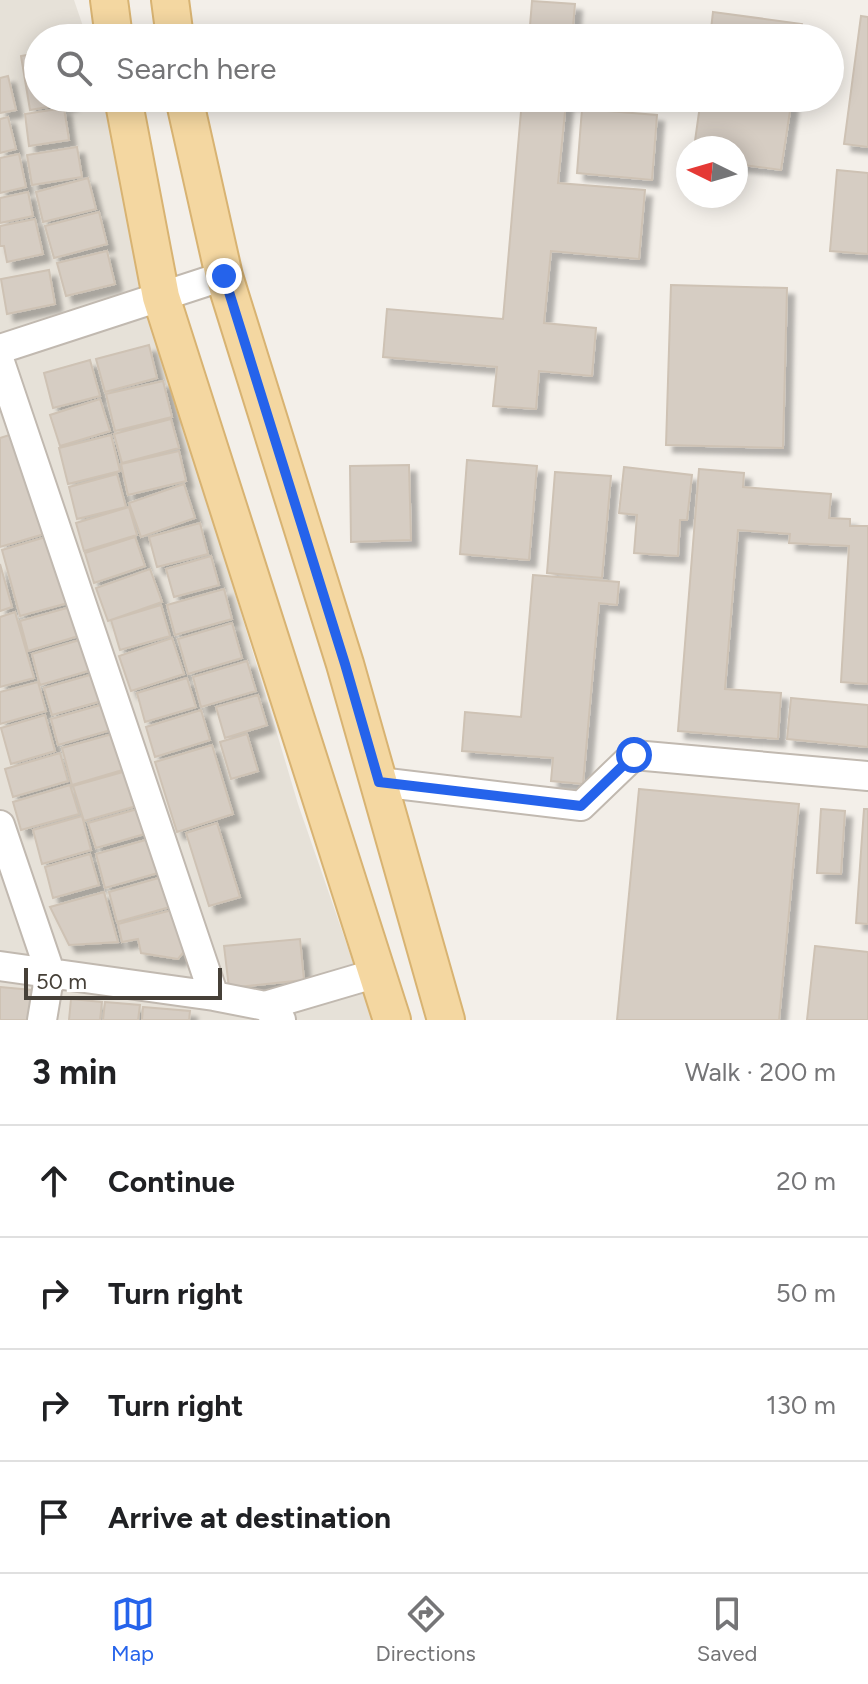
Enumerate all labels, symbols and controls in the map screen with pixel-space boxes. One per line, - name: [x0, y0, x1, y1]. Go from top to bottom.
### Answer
- search box: [24, 24, 844, 112]
- icon: search: [52, 46, 96, 90]
- text: Search here: [116, 50, 276, 87]
- north arrow: [676, 136, 748, 208]
- route end: [206, 258, 242, 294]
- route start: [616, 737, 652, 773]
- scale bar: [24, 964, 222, 1000]
- text: 50 m: [36, 968, 87, 995]
- text: 3 min: [32, 1052, 117, 1093]
- text: Walk · 200 m: [685, 1056, 836, 1088]
- icon: ahead: [32, 1159, 76, 1203]
- text: Continue: [108, 1163, 235, 1200]
- text: 20 m: [776, 1165, 836, 1197]
- icon: right: [32, 1271, 76, 1315]
- text: Turn right: [108, 1275, 243, 1312]
- text: 50 m: [776, 1277, 836, 1309]
- icon: right: [32, 1383, 76, 1427]
- text: Turn right: [108, 1387, 243, 1424]
- text: 130 m: [766, 1389, 836, 1421]
- icon: arrive: [32, 1495, 76, 1539]
- text: Arrive at destination: [108, 1499, 391, 1536]
- tab: Map: [111, 1592, 155, 1667]
- tab: Directions: [376, 1592, 476, 1667]
- tab: Saved: [697, 1592, 757, 1667]

